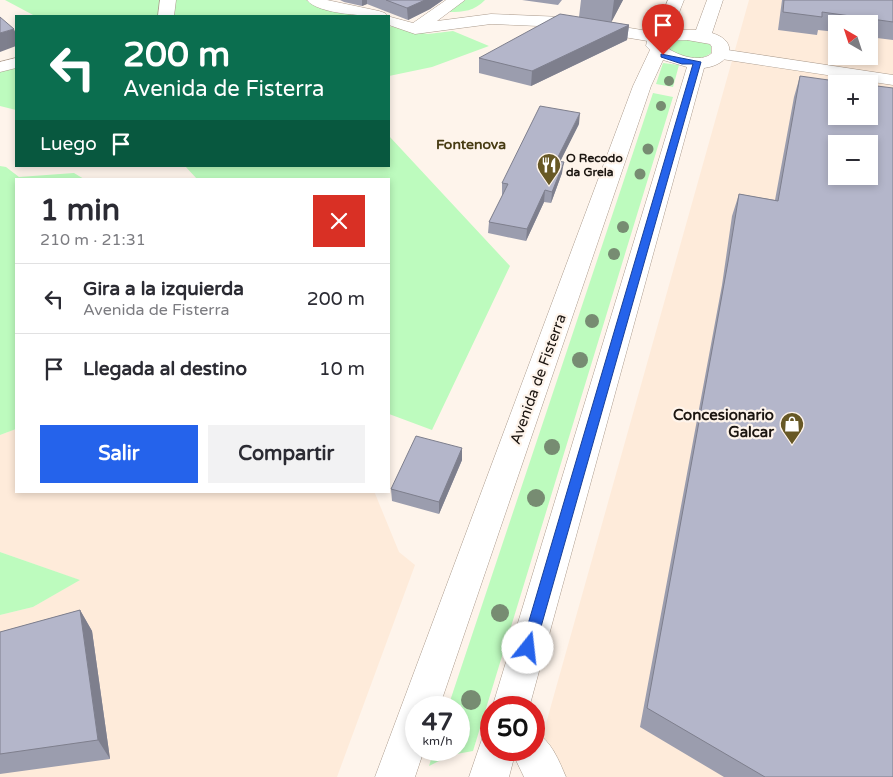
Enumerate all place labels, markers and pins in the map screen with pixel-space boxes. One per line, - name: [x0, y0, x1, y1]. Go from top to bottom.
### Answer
- pin: [642, 4, 684, 55]
- place label: O Recodo da Grela: [566, 151, 623, 179]
- restaurant icon: O Recodo da Grela: [536, 152, 562, 186]
- place label: Concesionario Galcar: [673, 406, 774, 441]
- shop icon: Concesionario Galcar: [779, 411, 805, 445]

